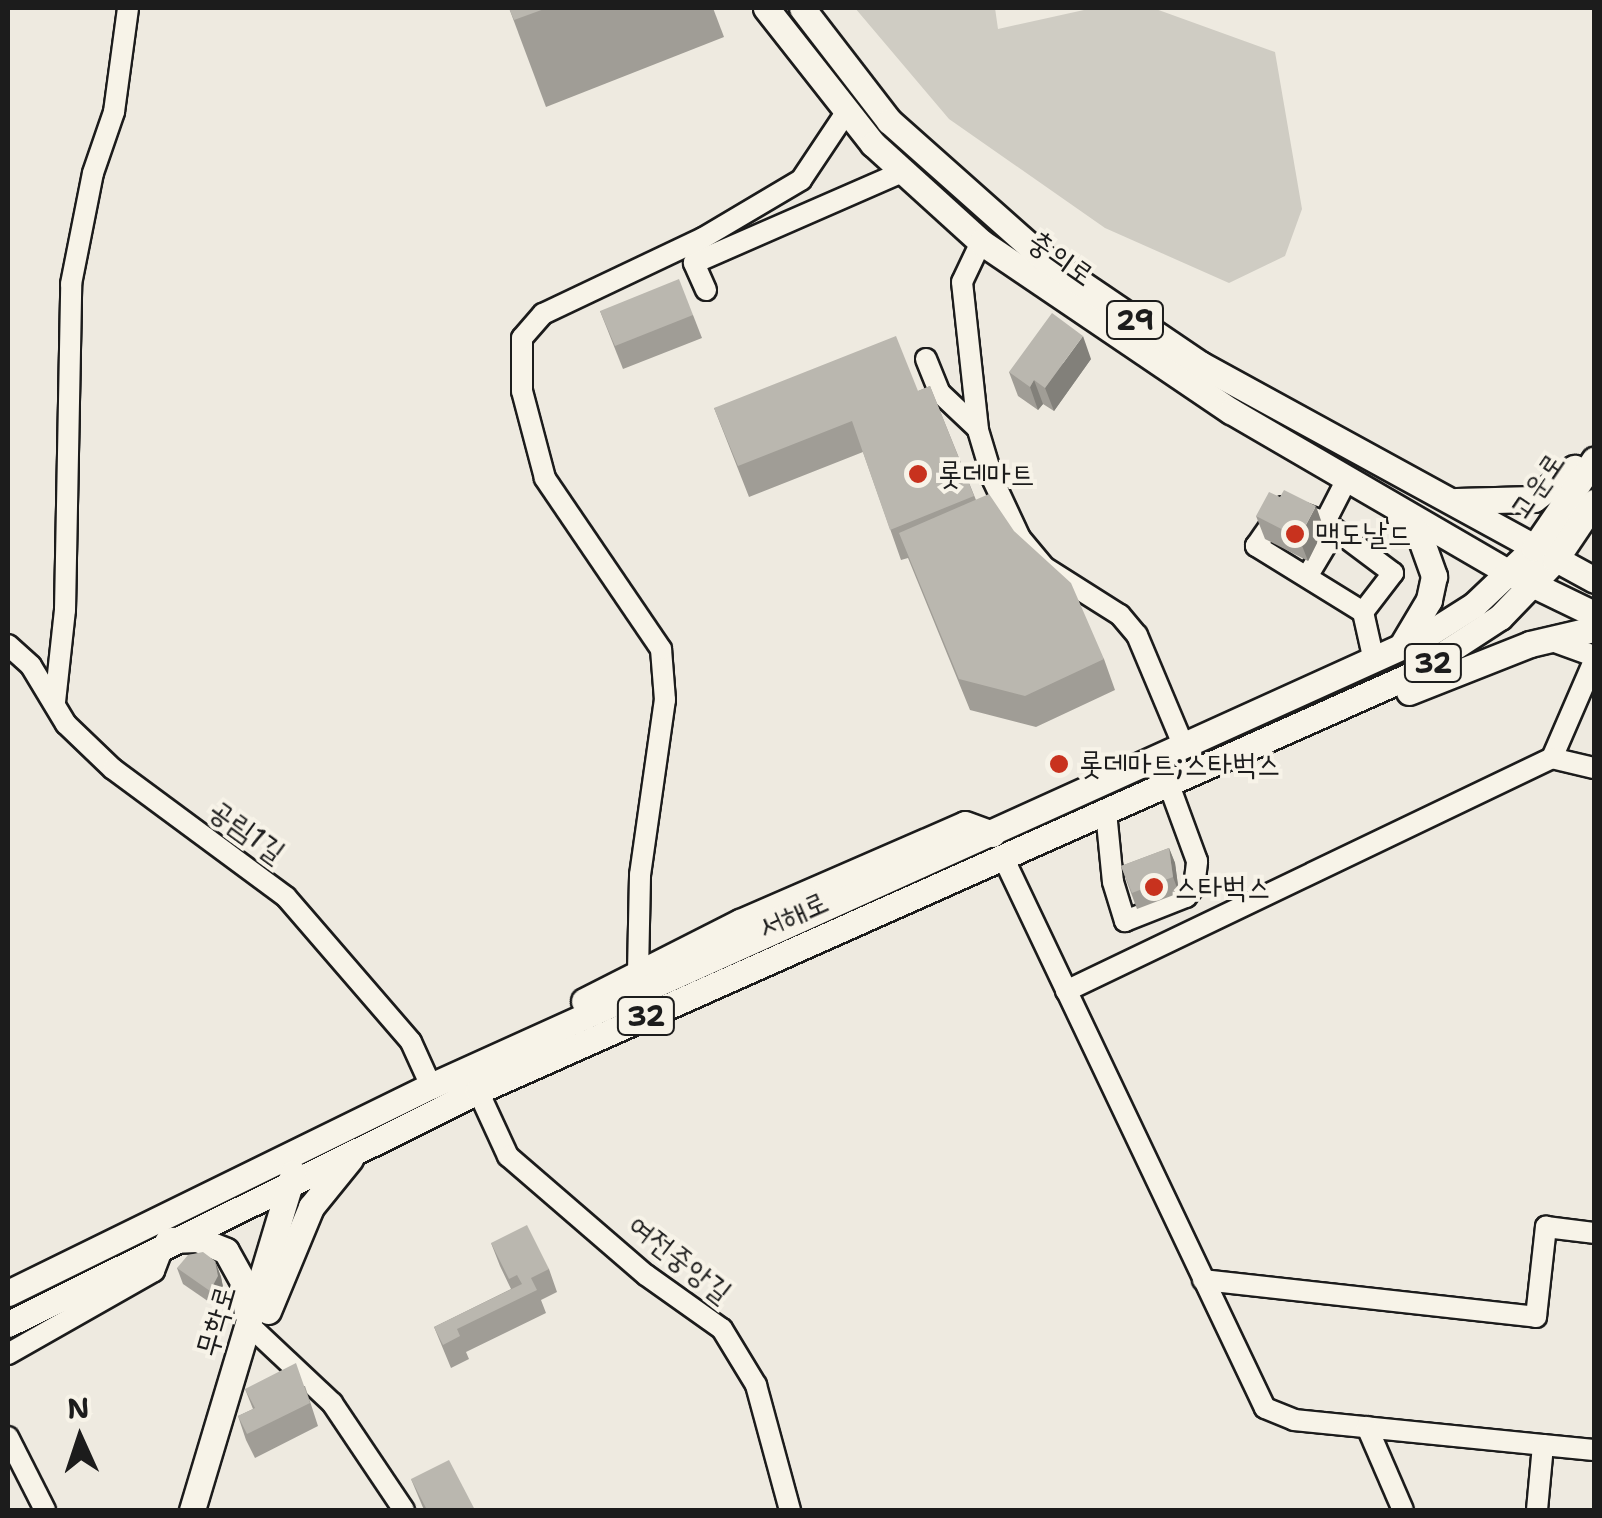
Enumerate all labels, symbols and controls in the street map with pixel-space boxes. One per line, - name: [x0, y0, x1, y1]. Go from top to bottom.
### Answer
- street label: 충의로: [1021, 222, 1101, 294]
- road number: 29: [1105, 297, 1165, 343]
- street label: 고운로: [1502, 446, 1572, 526]
- place label: 롯데마트: [938, 456, 1035, 492]
- marker: 롯데마트: [907, 463, 929, 485]
- place label: 맥도날드: [1315, 516, 1412, 552]
- marker: 맥도날드: [1284, 523, 1306, 545]
- road number: 32: [1403, 640, 1463, 686]
- place label: 롯데마트;스타벅스: [1079, 746, 1281, 782]
- marker: 롯데마트;스타벅스: [1048, 753, 1070, 775]
- street label: 공림1길: [202, 791, 292, 871]
- place label: 스타벅스: [1174, 869, 1271, 905]
- marker: 스타벅스: [1143, 876, 1165, 898]
- street label: 서해로: [753, 884, 833, 946]
- road number: 32: [616, 993, 676, 1039]
- street label: 여전중앙길: [621, 1208, 739, 1310]
- street label: 무학로: [189, 1281, 243, 1361]
- north arrow: [30, 1388, 130, 1488]
- text: N: [66, 1388, 91, 1428]

